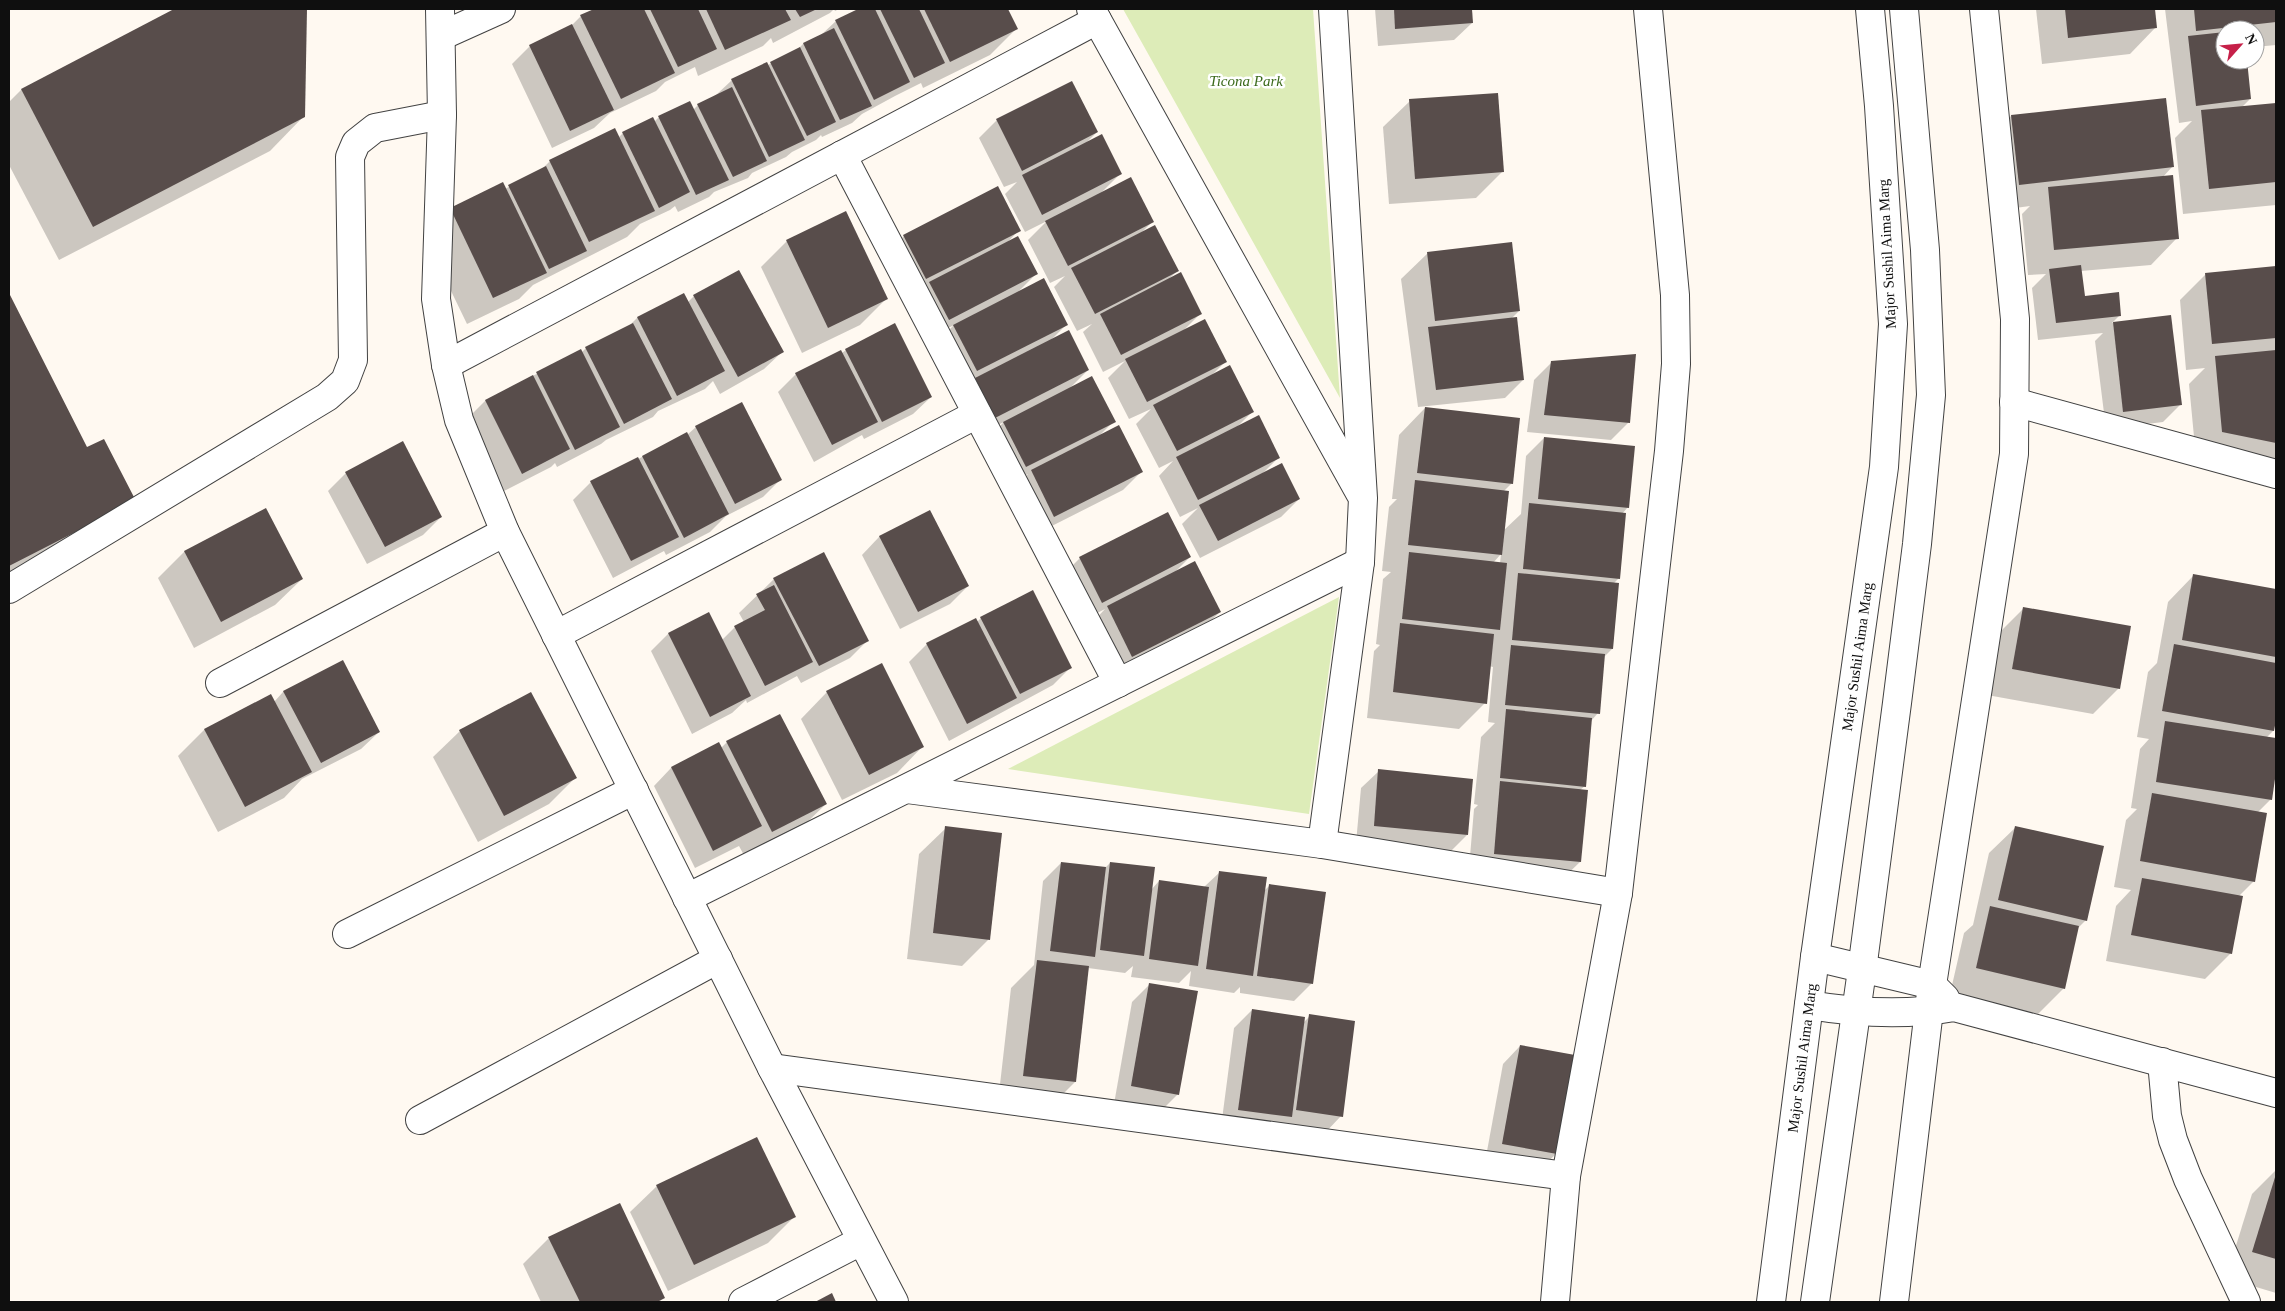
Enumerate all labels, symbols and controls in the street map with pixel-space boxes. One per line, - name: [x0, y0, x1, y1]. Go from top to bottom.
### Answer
- north arrow: [2215, 20, 2265, 70]
- text: N: [2242, 31, 2260, 47]
- park label: Ticona Park: [1209, 73, 1283, 89]
- street label: Major Sushil Aima Marg: [1875, 178, 1899, 329]
- street label: Major Sushil Aima Marg: [1839, 581, 1876, 732]
- street label: Major Sushil Aima Marg: [1785, 982, 1820, 1134]

